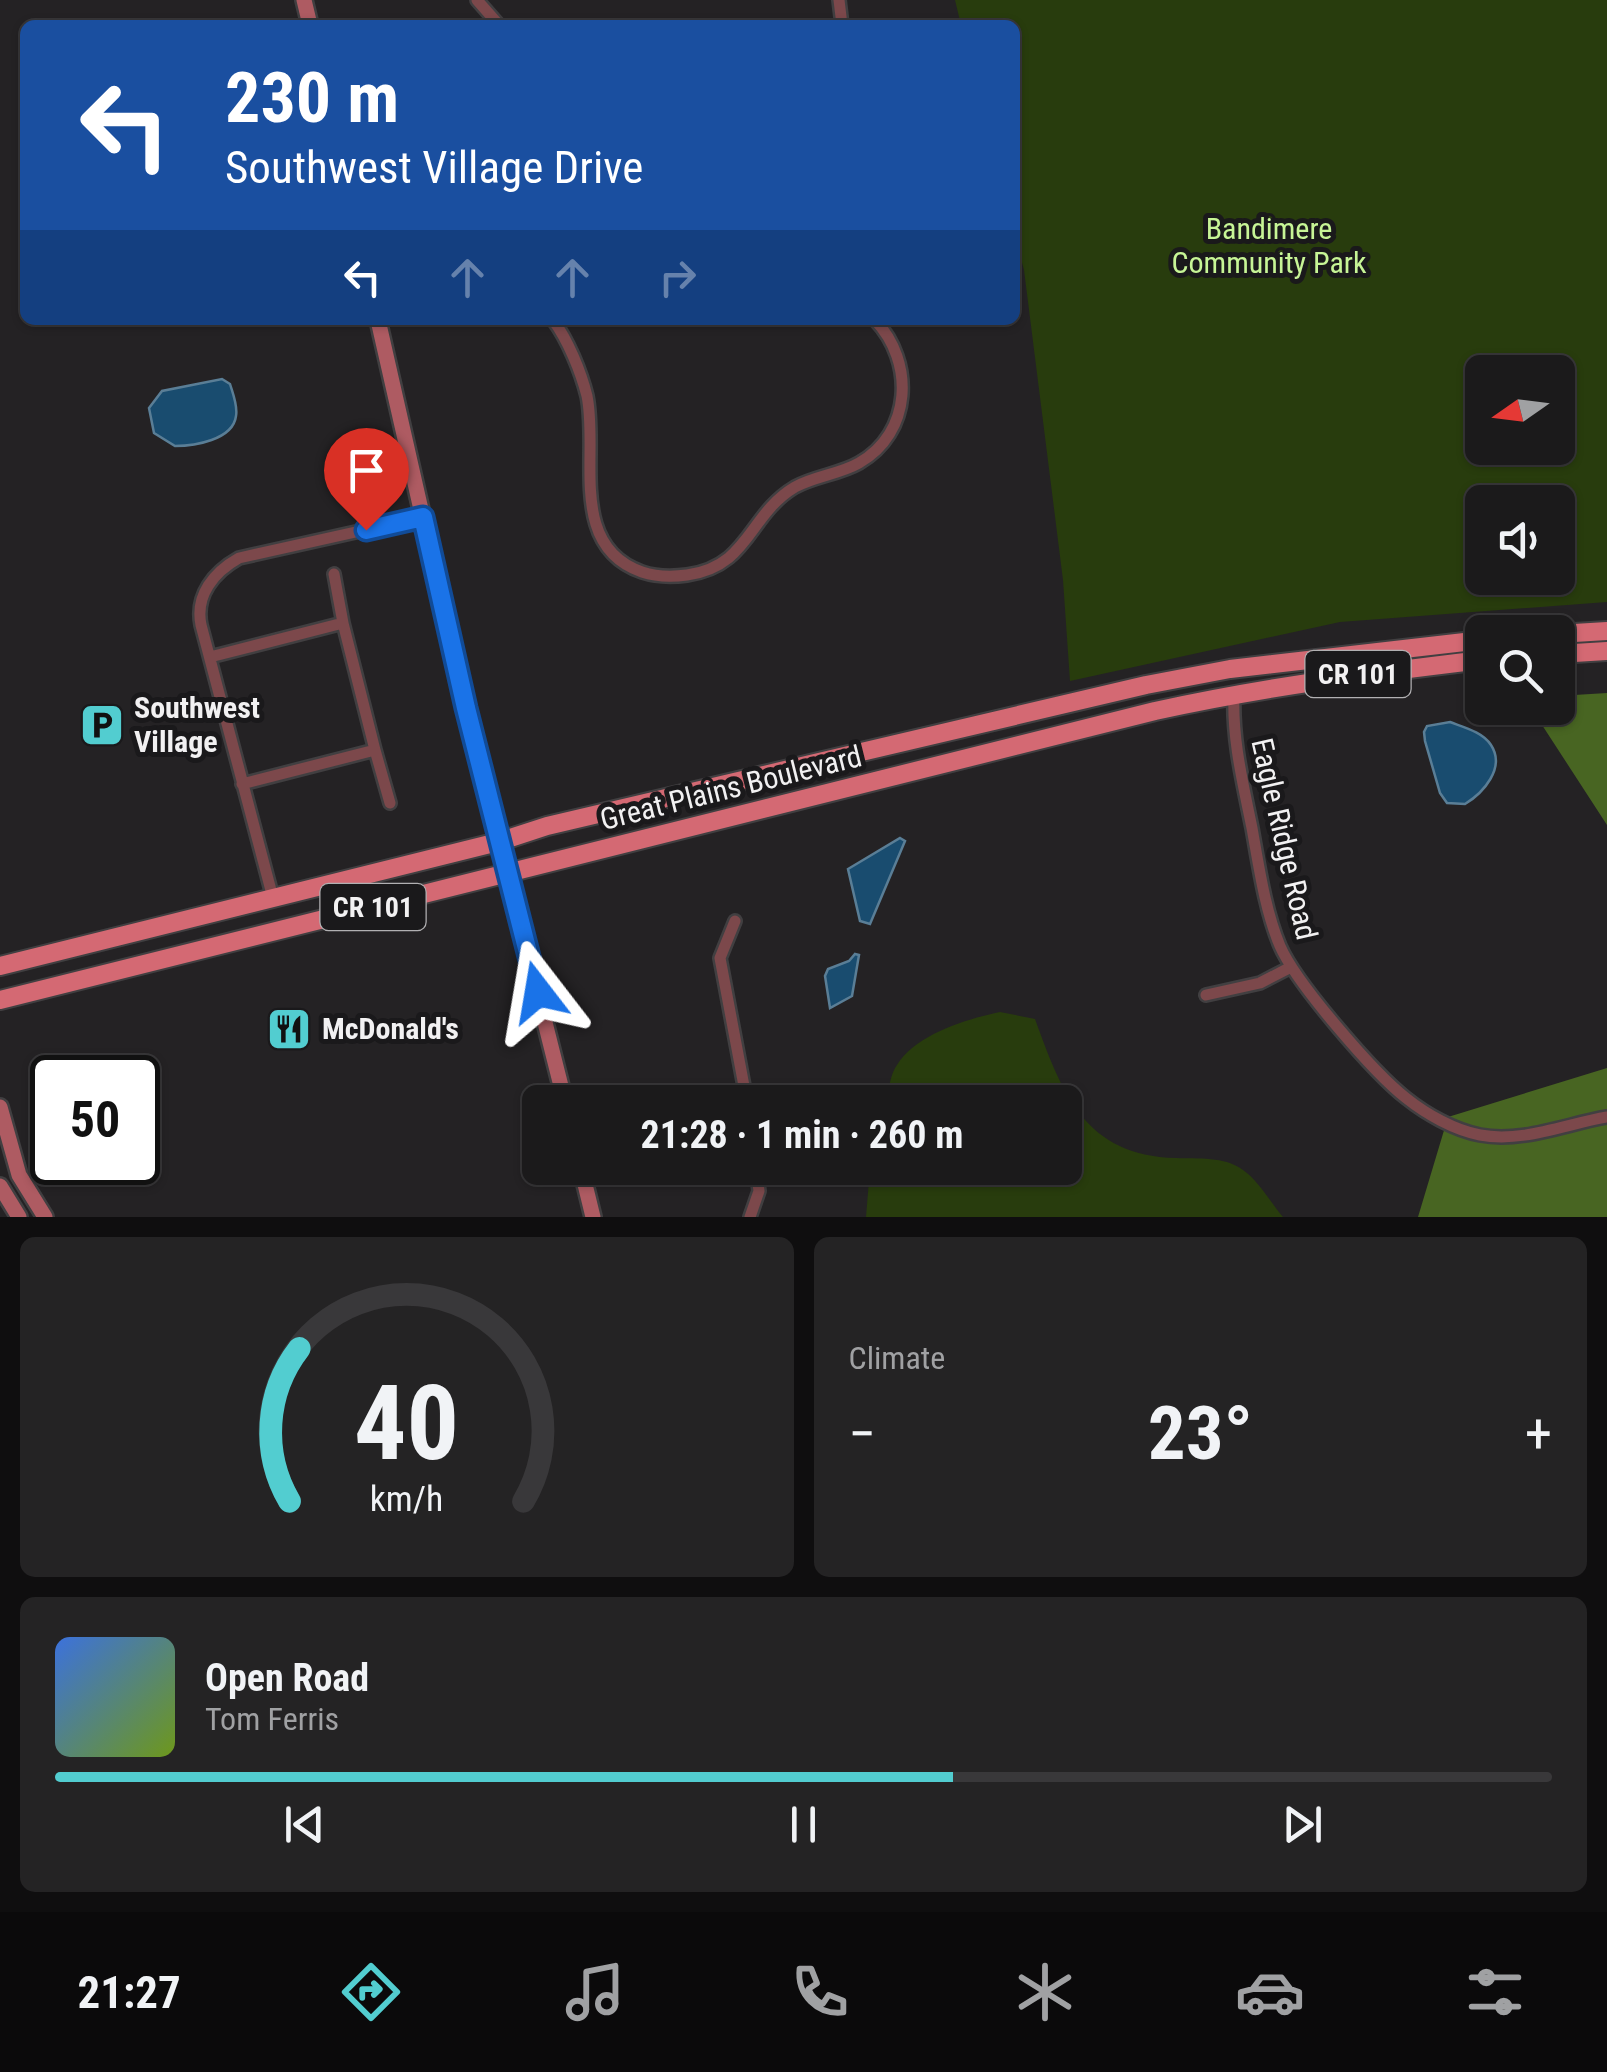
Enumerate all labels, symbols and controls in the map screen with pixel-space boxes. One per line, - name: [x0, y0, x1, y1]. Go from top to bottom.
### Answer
- text: 230 m: [225, 57, 399, 139]
- icon: left: [60, 60, 190, 190]
- text: Southwest Village Drive: [225, 141, 643, 194]
- park label: Bandimere Community Park: [1172, 211, 1367, 280]
- icon: left: [335, 250, 390, 305]
- icon: ahead: [440, 250, 495, 305]
- icon: ahead: [545, 250, 600, 305]
- icon: right: [650, 250, 705, 305]
- north arrow: [1465, 355, 1575, 465]
- map controls: [1465, 355, 1575, 725]
- pin: [324, 428, 409, 531]
- icon: arrive: [339, 443, 394, 498]
- button: sound: [1465, 485, 1575, 595]
- button: search: [1465, 615, 1575, 725]
- road number: CR 101: [1306, 651, 1410, 697]
- place label: Southwest Village: [134, 690, 260, 759]
- parking icon: Southwest Village: [79, 702, 125, 748]
- street label: Eagle Ridge Road: [1244, 735, 1325, 943]
- street label: Great Plains Boulevard: [597, 738, 865, 837]
- road number: CR 101: [320, 884, 426, 930]
- position arrow: [486, 940, 590, 1044]
- restaurant icon: McDonald's: [266, 1006, 312, 1052]
- place label: McDonald's: [322, 1011, 459, 1046]
- speed limit sign: 50: [30, 1055, 160, 1185]
- text: 21:28 · 1 min · 260 m: [641, 1113, 963, 1157]
- text: Climate: [849, 1339, 945, 1377]
- text: 40: [354, 1363, 459, 1484]
- text: 23°: [1148, 1389, 1253, 1477]
- text: −: [849, 1402, 876, 1466]
- text: +: [1525, 1402, 1552, 1466]
- text: km/h: [370, 1478, 444, 1520]
- text: Open Road: [205, 1656, 369, 1700]
- text: Tom Ferris: [205, 1700, 339, 1738]
- icon: previous: [277, 1797, 332, 1852]
- icon: pause: [776, 1797, 831, 1852]
- icon: next: [1275, 1797, 1330, 1852]
- icon: directions: [336, 1957, 406, 2027]
- icon: music: [560, 1957, 630, 2027]
- icon: phone: [785, 1957, 855, 2027]
- icon: climate: [1010, 1957, 1080, 2027]
- icon: car: [1235, 1957, 1305, 2027]
- icon: filters: [1460, 1957, 1530, 2027]
- text: 21:27: [77, 1966, 181, 2019]

